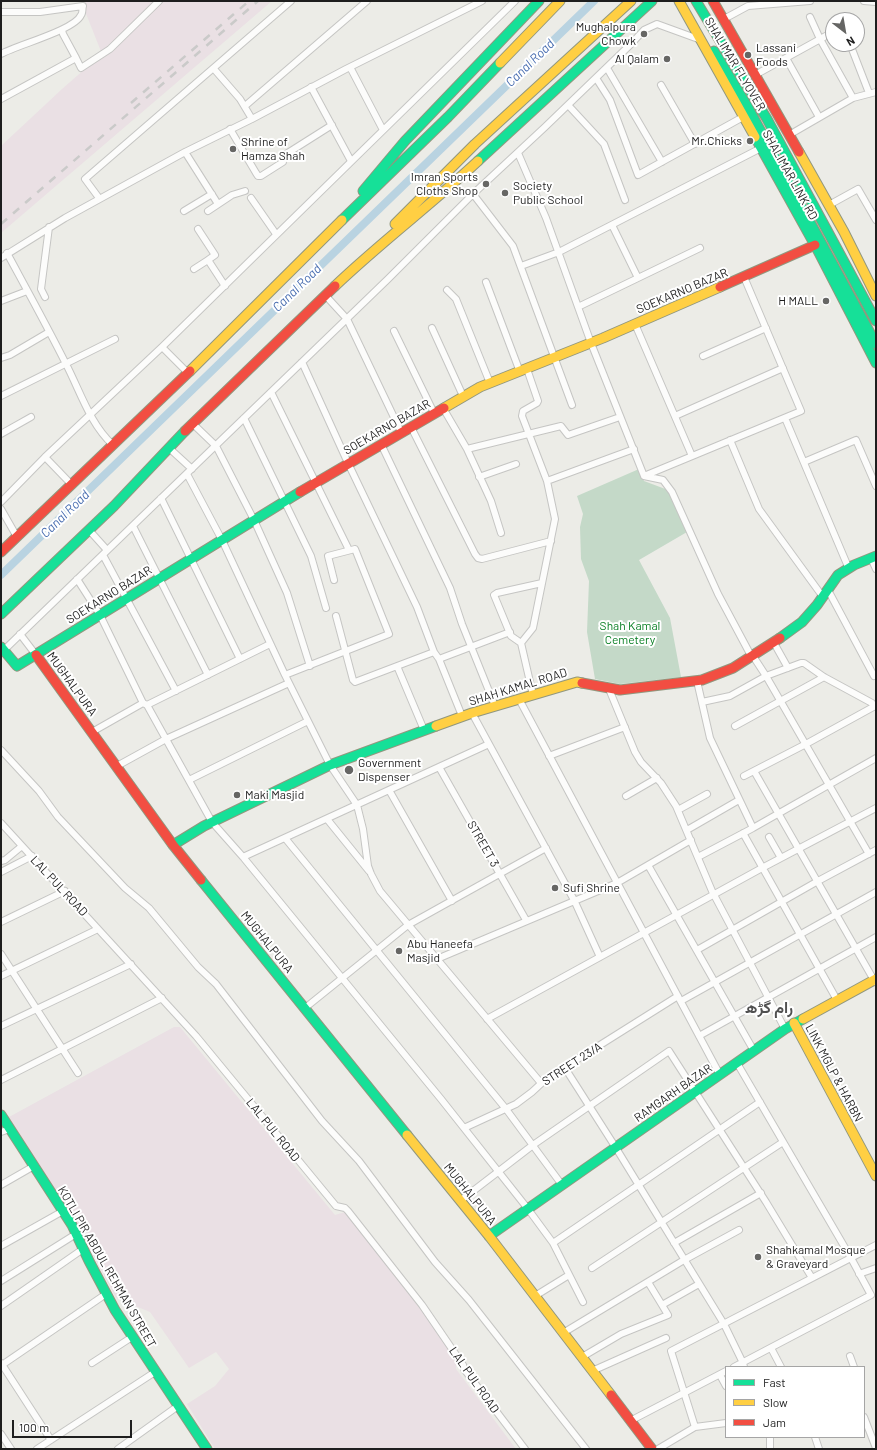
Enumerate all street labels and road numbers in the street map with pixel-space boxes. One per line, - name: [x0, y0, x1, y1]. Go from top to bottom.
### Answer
- street label: SHALIMAR FLYOVER: [701, 15, 769, 113]
- street label: SHALIMAR LINK RD: [759, 128, 821, 222]
- street label: SOEKARNO BAZAR: [634, 265, 730, 317]
- street label: SOEKARNO BAZAR: [341, 396, 433, 458]
- street label: SOEKARNO BAZAR: [64, 563, 154, 627]
- street label: MUGHALPURA: [44, 649, 100, 719]
- street label: SHAH KAMAL ROAD: [467, 665, 569, 709]
- street label: STREET 3: [464, 818, 502, 870]
- street label: LAL PUL ROAD: [27, 853, 91, 919]
- street label: MUGHALPURA: [238, 908, 296, 976]
- street label: LINK MGLP & HARBN: [802, 1022, 866, 1124]
- street label: STREET 23/A: [539, 1039, 605, 1089]
- street label: RAMGARH BAZAR: [631, 1061, 715, 1125]
- street label: LAL PUL ROAD: [243, 1095, 303, 1165]
- street label: MUGHALPURA: [441, 1160, 499, 1228]
- street label: KOTLI PIR ABDUL REHMAN STREET: [55, 1184, 159, 1350]
- street label: LAL PUL ROAD: [446, 1344, 502, 1416]

